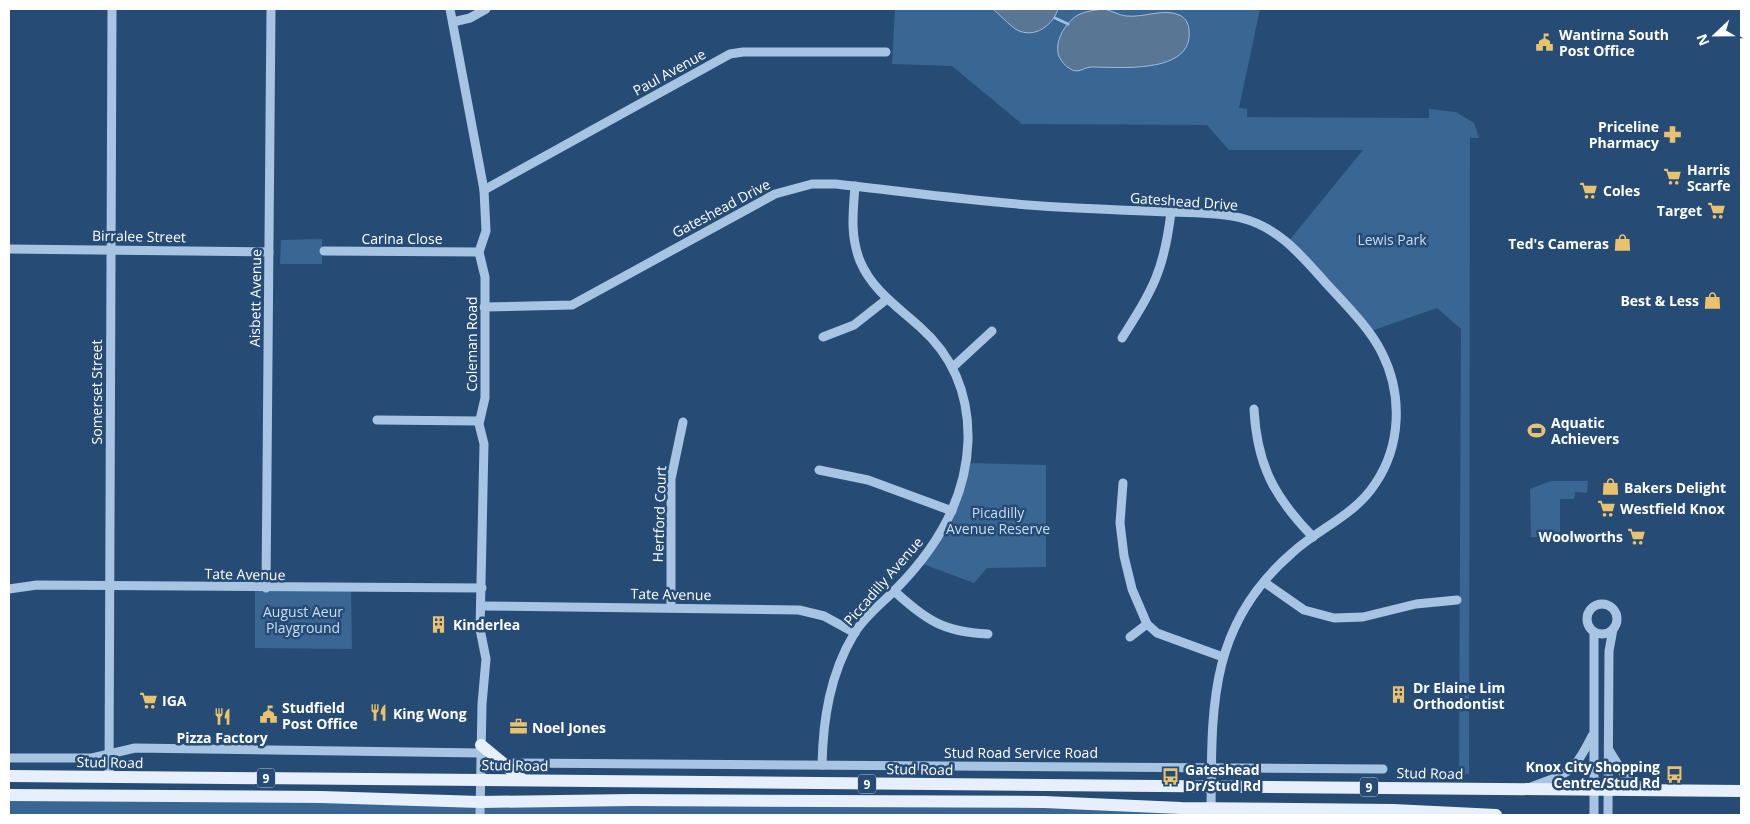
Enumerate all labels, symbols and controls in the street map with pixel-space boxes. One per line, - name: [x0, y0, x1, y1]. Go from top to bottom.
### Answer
- north arrow: [1690, 10, 1740, 60]
- place label: Wantirna South Post Office: [1559, 25, 1669, 60]
- text: N: [1692, 31, 1713, 49]
- public building icon: Wantirna South Post Office: [1535, 32, 1555, 52]
- street label: Paul Avenue: [629, 44, 709, 100]
- place label: Priceline Pharmacy: [1589, 117, 1659, 152]
- pharmacy icon: Priceline Pharmacy: [1663, 124, 1683, 144]
- place label: Harris Scarfe: [1687, 160, 1730, 195]
- supermarket icon: Harris Scarfe: [1663, 167, 1683, 187]
- street label: Gateshead Drive: [669, 174, 773, 242]
- supermarket icon: Coles: [1579, 180, 1599, 200]
- place label: Coles: [1603, 181, 1640, 200]
- street label: Gateshead Drive: [1129, 188, 1239, 214]
- supermarket icon: Target: [1706, 200, 1726, 220]
- place label: Target: [1657, 201, 1702, 220]
- street label: Birralee Street: [92, 226, 186, 246]
- street label: Carina Close: [361, 229, 443, 248]
- park label: Lewis Park: [1357, 230, 1427, 249]
- shop icon: Ted's Cameras: [1613, 233, 1633, 253]
- place label: Ted's Cameras: [1508, 234, 1609, 253]
- street label: Aisbett Avenue: [245, 249, 265, 347]
- shop icon: Best & Less: [1703, 290, 1723, 310]
- place label: Best & Less: [1620, 291, 1699, 310]
- street label: Coleman Road: [462, 296, 481, 392]
- street label: Somerset Street: [87, 340, 106, 444]
- place label: Aquatic Achievers: [1551, 413, 1619, 448]
- sports icon: Aquatic Achievers: [1527, 420, 1547, 440]
- street label: Hertford Court: [648, 465, 670, 563]
- shop icon: Bakers Delight: [1600, 477, 1620, 497]
- place label: Bakers Delight: [1624, 478, 1726, 497]
- supermarket icon: Westfield Knox: [1596, 498, 1616, 518]
- place label: Westfield Knox: [1620, 499, 1726, 518]
- park label: Picadilly Avenue Reserve: [946, 503, 1050, 538]
- supermarket icon: Woolworths: [1627, 526, 1647, 546]
- place label: Woolworths: [1539, 527, 1623, 546]
- street label: Piccadilly Avenue: [839, 533, 927, 629]
- street label: Tate Avenue: [204, 564, 286, 584]
- street label: Tate Avenue: [630, 584, 712, 604]
- park label: August Aeur Playground: [263, 602, 343, 637]
- building icon: Kinderlea: [429, 614, 449, 634]
- place label: Kinderlea: [453, 615, 520, 634]
- place label: Dr Elaine Lim Orthodontist: [1413, 678, 1505, 713]
- building icon: Dr Elaine Lim Orthodontist: [1389, 685, 1409, 705]
- supermarket icon: IGA: [138, 690, 158, 710]
- place label: IGA: [162, 691, 187, 710]
- place label: Studfield Post Office: [282, 698, 358, 733]
- restaurant icon: King Wong: [369, 703, 389, 723]
- place label: King Wong: [393, 704, 467, 723]
- public building icon: Studfield Post Office: [258, 705, 278, 725]
- restaurant icon: Pizza Factory: [212, 707, 232, 727]
- office icon: Noel Jones: [508, 717, 528, 737]
- place label: Noel Jones: [532, 718, 606, 737]
- place label: Pizza Factory: [176, 728, 268, 747]
- street label: Stud Road Service Road: [944, 743, 1098, 762]
- street label: Stud Road: [76, 752, 144, 772]
- street label: Stud Road: [481, 755, 549, 775]
- place label: Knox City Shopping Centre/Stud Rd: [1526, 757, 1660, 792]
- street label: Stud Road: [886, 759, 954, 779]
- place label: Gateshead Dr/Stud Rd: [1185, 760, 1261, 795]
- street label: Stud Road: [1396, 763, 1464, 783]
- bus stop icon: Knox City Shopping Centre/Stud Rd: [1664, 764, 1684, 784]
- bus stop icon: Gateshead Dr/Stud Rd: [1161, 767, 1181, 787]
- road number: 9: [257, 768, 275, 788]
- road number: 9: [858, 774, 876, 794]
- road number: 9: [1360, 778, 1378, 796]

